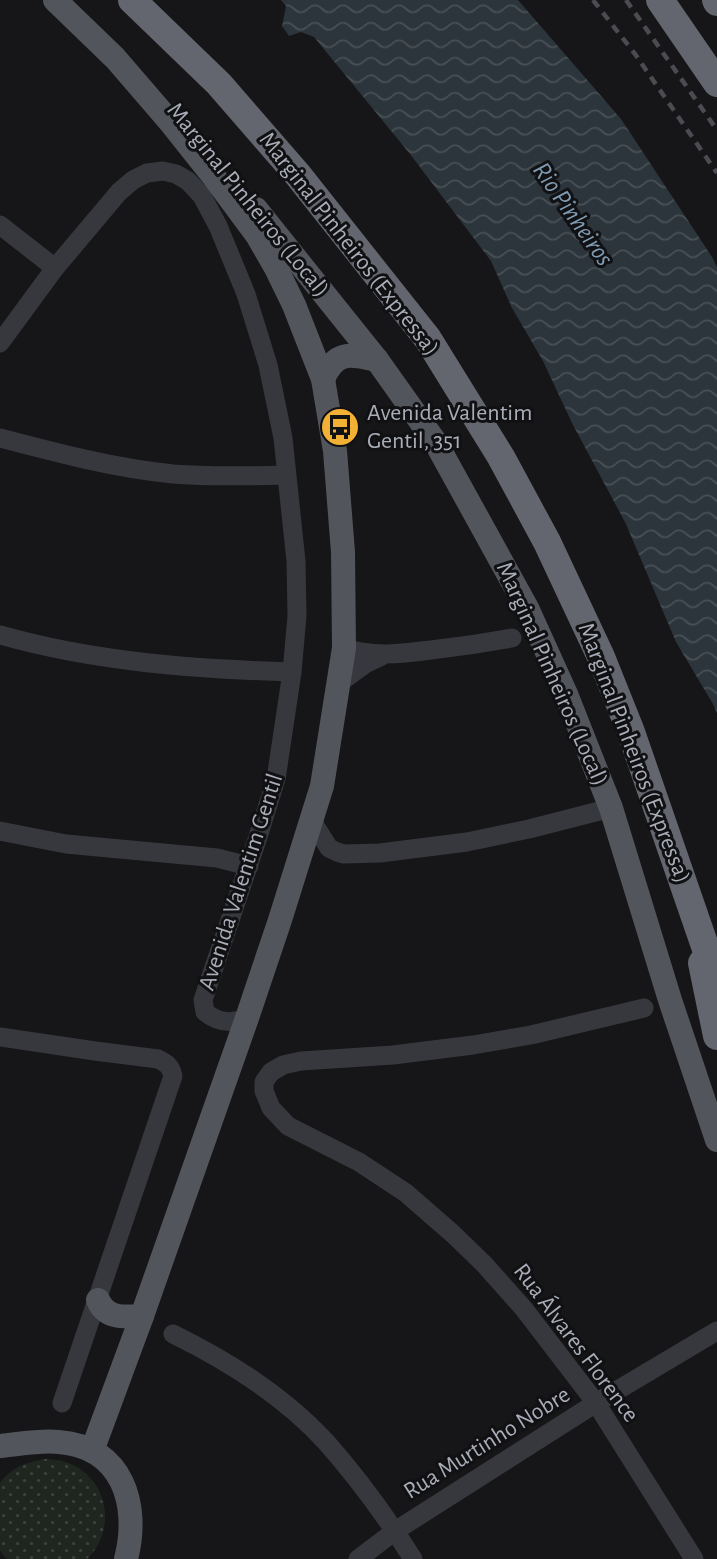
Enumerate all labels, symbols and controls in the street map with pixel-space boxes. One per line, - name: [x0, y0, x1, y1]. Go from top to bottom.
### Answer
- street label: Marginal Pinheiros (Local): [162, 98, 334, 302]
- street label: Marginal Pinheiros (Expressa): [254, 128, 444, 360]
- water label: Rio Pinheiros: [528, 158, 618, 270]
- place label: Avenida Valentim Gentil, 351: [367, 401, 532, 453]
- bus stop icon: Avenida Valentim Gentil, 351: [319, 406, 361, 448]
- street label: Marginal Pinheiros (Local): [492, 558, 612, 790]
- street label: Marginal Pinheiros (Expressa): [573, 620, 695, 886]
- street label: Avenida Valentim Gentil: [195, 771, 287, 993]
- street label: Rua Álvares Florence: [509, 1258, 645, 1427]
- street label: Rua Murtinho Nobre: [400, 1382, 574, 1504]

